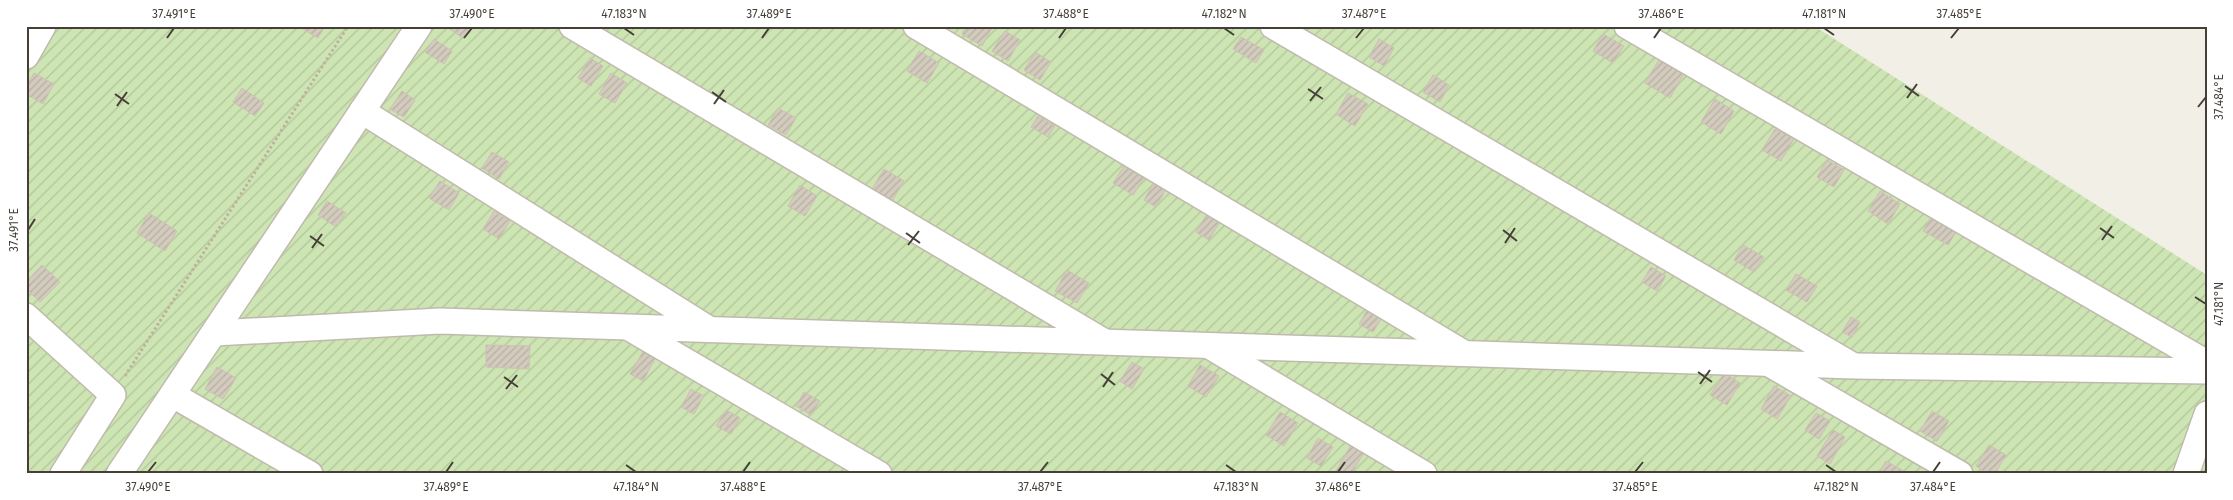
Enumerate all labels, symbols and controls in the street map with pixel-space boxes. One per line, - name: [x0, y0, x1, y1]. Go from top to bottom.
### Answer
- text: 37.491°E: [152, 7, 196, 21]
- text: 37.490°E: [449, 7, 495, 21]
- text: 47.183°N: [601, 7, 647, 21]
- text: 37.489°E: [746, 7, 792, 21]
- text: 37.488°E: [1043, 7, 1089, 21]
- text: 47.182°N: [1201, 7, 1247, 21]
- text: 37.487°E: [1342, 7, 1386, 21]
- text: 37.486°E: [1638, 7, 1684, 21]
- text: 47.181°N: [1802, 7, 1846, 21]
- text: 37.485°E: [1936, 7, 1982, 21]
- text: 37.484°E: [2212, 74, 2226, 120]
- text: 37.491°E: [7, 208, 21, 252]
- text: 47.181°N: [2212, 282, 2226, 326]
- text: 37.490°E: [125, 480, 171, 494]
- text: 37.489°E: [423, 480, 469, 494]
- text: 47.184°N: [613, 480, 659, 494]
- text: 37.488°E: [720, 480, 766, 494]
- text: 37.487°E: [1018, 480, 1062, 494]
- text: 47.183°N: [1213, 480, 1259, 494]
- text: 37.486°E: [1315, 480, 1361, 494]
- text: 37.485°E: [1612, 480, 1658, 494]
- text: 47.182°N: [1813, 480, 1859, 494]
- text: 37.484°E: [1910, 480, 1956, 494]

